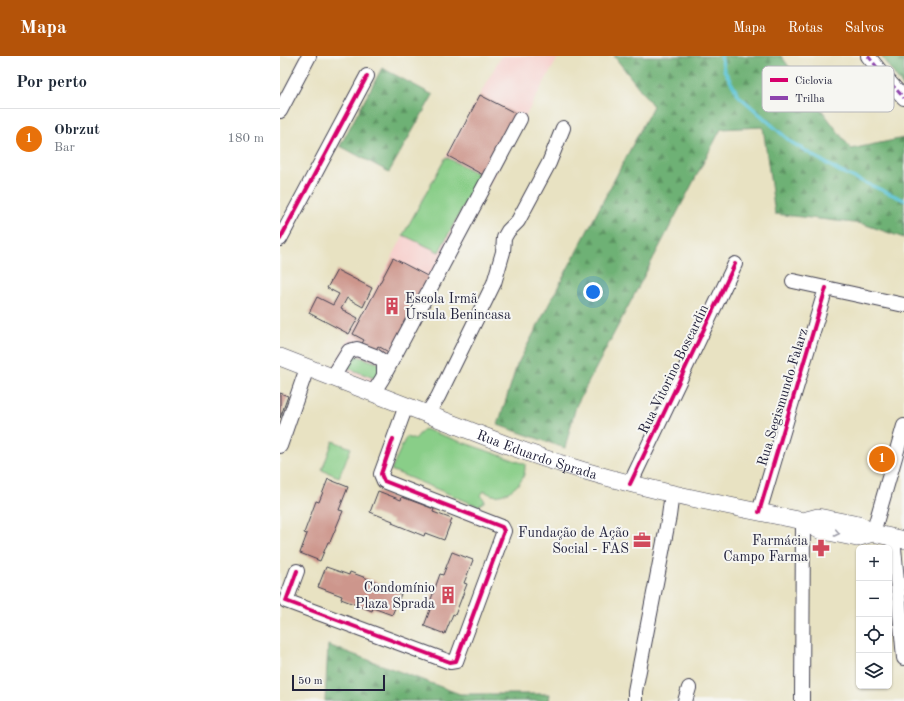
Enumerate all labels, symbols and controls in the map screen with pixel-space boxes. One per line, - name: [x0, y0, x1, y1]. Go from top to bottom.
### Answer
- text: Mapa: [20, 19, 67, 38]
- text: Mapa: [733, 21, 766, 35]
- text: Rotas: [788, 21, 823, 35]
- text: Salvos: [845, 21, 884, 35]
- legend: [762, 66, 894, 112]
- text: Por perto: [16, 74, 87, 91]
- text: Ciclovia: [795, 76, 833, 87]
- text: Trilha: [795, 94, 825, 105]
- text: Obrzut: [54, 123, 100, 138]
- text: 1: [25, 132, 33, 145]
- text: 180 m: [227, 132, 264, 145]
- text: Bar: [54, 141, 75, 154]
- your location: [583, 282, 603, 302]
- place label: Escola Irmã Úrsula Benincasa: [405, 292, 511, 322]
- building icon: Escola Irmã Úrsula Benincasa: [382, 296, 402, 316]
- street label: Rua Vitorino Boscardin: [636, 302, 712, 436]
- street label: Rua Segismundo Falarz: [755, 327, 811, 468]
- street label: Rua Eduardo Sprada: [475, 428, 599, 482]
- pin: 1: [869, 444, 895, 474]
- place label: Fundação de Ação Social - FAS: [518, 526, 629, 556]
- one-way arrow: [834, 529, 840, 537]
- office icon: Fundação de Ação Social - FAS: [632, 530, 652, 550]
- place label: Farmácia Campo Farma: [723, 534, 808, 564]
- pharmacy icon: Farmácia Campo Farma: [811, 538, 831, 558]
- map controls: [856, 545, 892, 689]
- button: +: [856, 545, 892, 581]
- place label: Condomínio Plaza Sprada: [355, 581, 435, 611]
- button: −: [856, 581, 892, 617]
- building icon: Condomínio Plaza Sprada: [438, 585, 458, 605]
- button: locate: [856, 617, 892, 653]
- button: layers: [856, 653, 892, 689]
- scale bar: [292, 673, 385, 692]
- text: 50 m: [298, 676, 323, 687]

